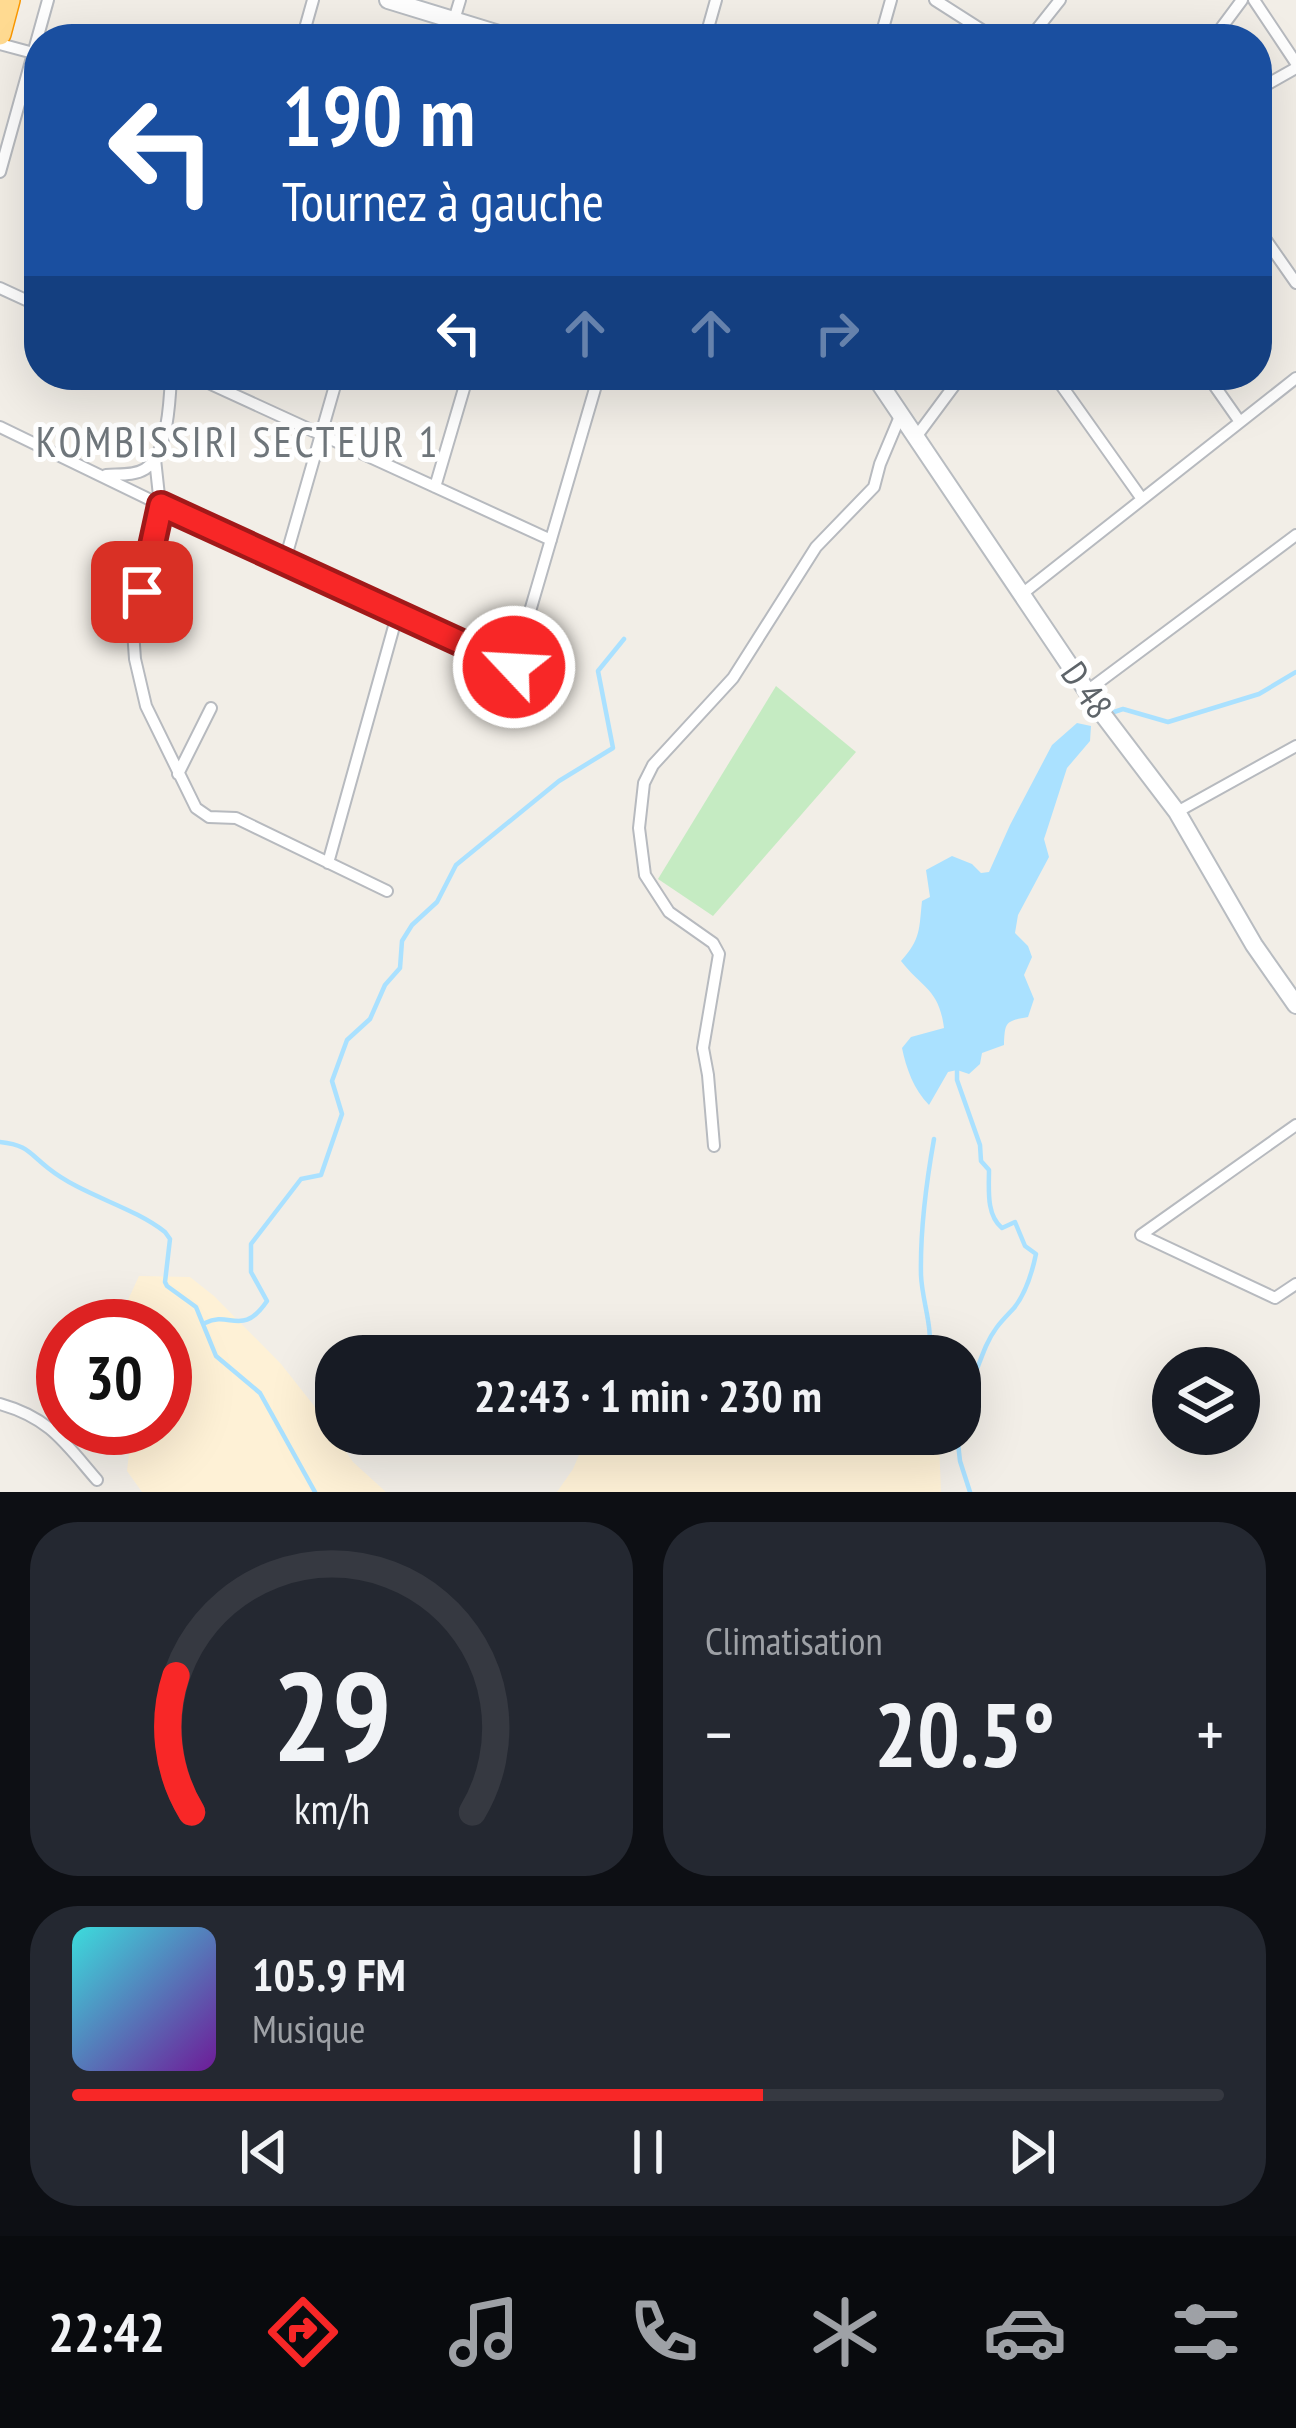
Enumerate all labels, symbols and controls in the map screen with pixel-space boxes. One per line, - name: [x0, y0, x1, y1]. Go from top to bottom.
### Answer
- text: 190 m: [282, 60, 475, 169]
- icon: left: [84, 72, 240, 228]
- text: Tournez à gauche: [282, 166, 604, 236]
- icon: left: [426, 300, 492, 366]
- icon: ahead: [552, 300, 618, 366]
- icon: ahead: [678, 300, 744, 366]
- icon: right: [804, 300, 870, 366]
- district label: KOMBISSIRI SECTEUR 1: [36, 414, 440, 469]
- pin: [91, 541, 193, 643]
- icon: arrive: [109, 559, 175, 625]
- position arrow: [451, 604, 577, 730]
- street label: D 48: [1051, 652, 1124, 727]
- speed limit sign: 30: [36, 1299, 192, 1455]
- map controls: [1152, 1347, 1260, 1455]
- button: layers: [1152, 1347, 1260, 1455]
- text: 22:43 · 1 min · 230 m: [474, 1366, 822, 1424]
- text: Climatisation: [705, 1615, 883, 1666]
- text: 29: [272, 1634, 391, 1795]
- text: 20.5°: [874, 1675, 1055, 1792]
- text: −: [705, 1691, 732, 1776]
- text: +: [1197, 1691, 1224, 1776]
- text: km/h: [293, 1780, 370, 1836]
- text: 105.9 FM: [252, 1945, 406, 2003]
- text: Musique: [252, 2003, 365, 2054]
- icon: previous: [231, 2119, 297, 2185]
- icon: pause: [615, 2119, 681, 2185]
- icon: next: [999, 2119, 1065, 2185]
- icon: directions: [261, 2290, 345, 2374]
- icon: music: [442, 2290, 526, 2374]
- icon: phone: [622, 2290, 706, 2374]
- icon: climate: [803, 2290, 887, 2374]
- icon: car: [983, 2290, 1067, 2374]
- icon: filters: [1164, 2290, 1248, 2374]
- text: 22:42: [48, 2297, 165, 2367]

